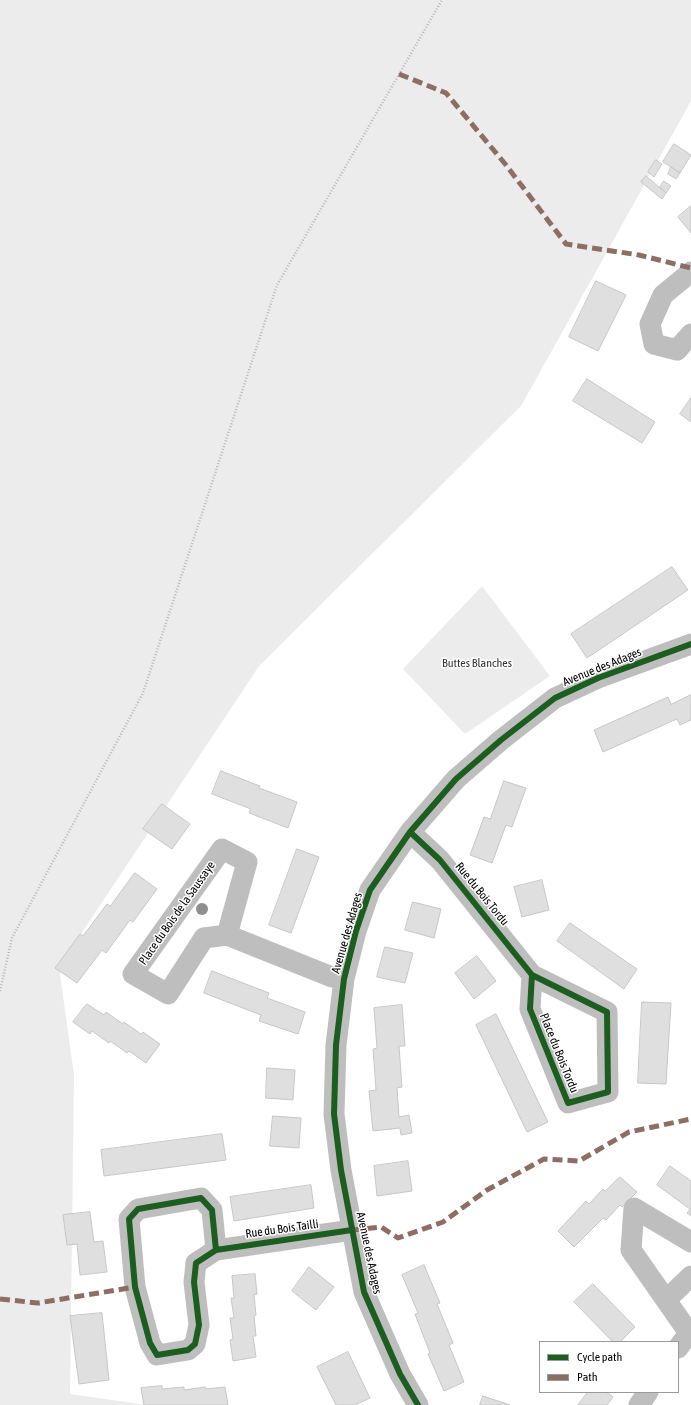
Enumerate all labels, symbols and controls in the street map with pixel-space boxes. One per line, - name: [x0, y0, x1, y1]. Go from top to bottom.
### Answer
- street label: Avenue des Adages: [561, 645, 643, 689]
- park label: Buttes Blanches: [442, 656, 512, 670]
- street label: Place du Bois de la Saussaye: [136, 858, 218, 968]
- street label: Rue du Bois Tordu: [452, 859, 512, 929]
- street label: Avenue des Adages: [329, 891, 365, 975]
- street label: Place du Bois Tordu: [537, 1011, 581, 1095]
- street label: Avenue des Adages: [353, 1211, 385, 1295]
- street label: Rue du Bois Tailli: [244, 1217, 320, 1241]
- legend: [539, 1341, 679, 1393]
- text: Cycle path: [577, 1350, 622, 1364]
- text: Path: [577, 1370, 598, 1384]

